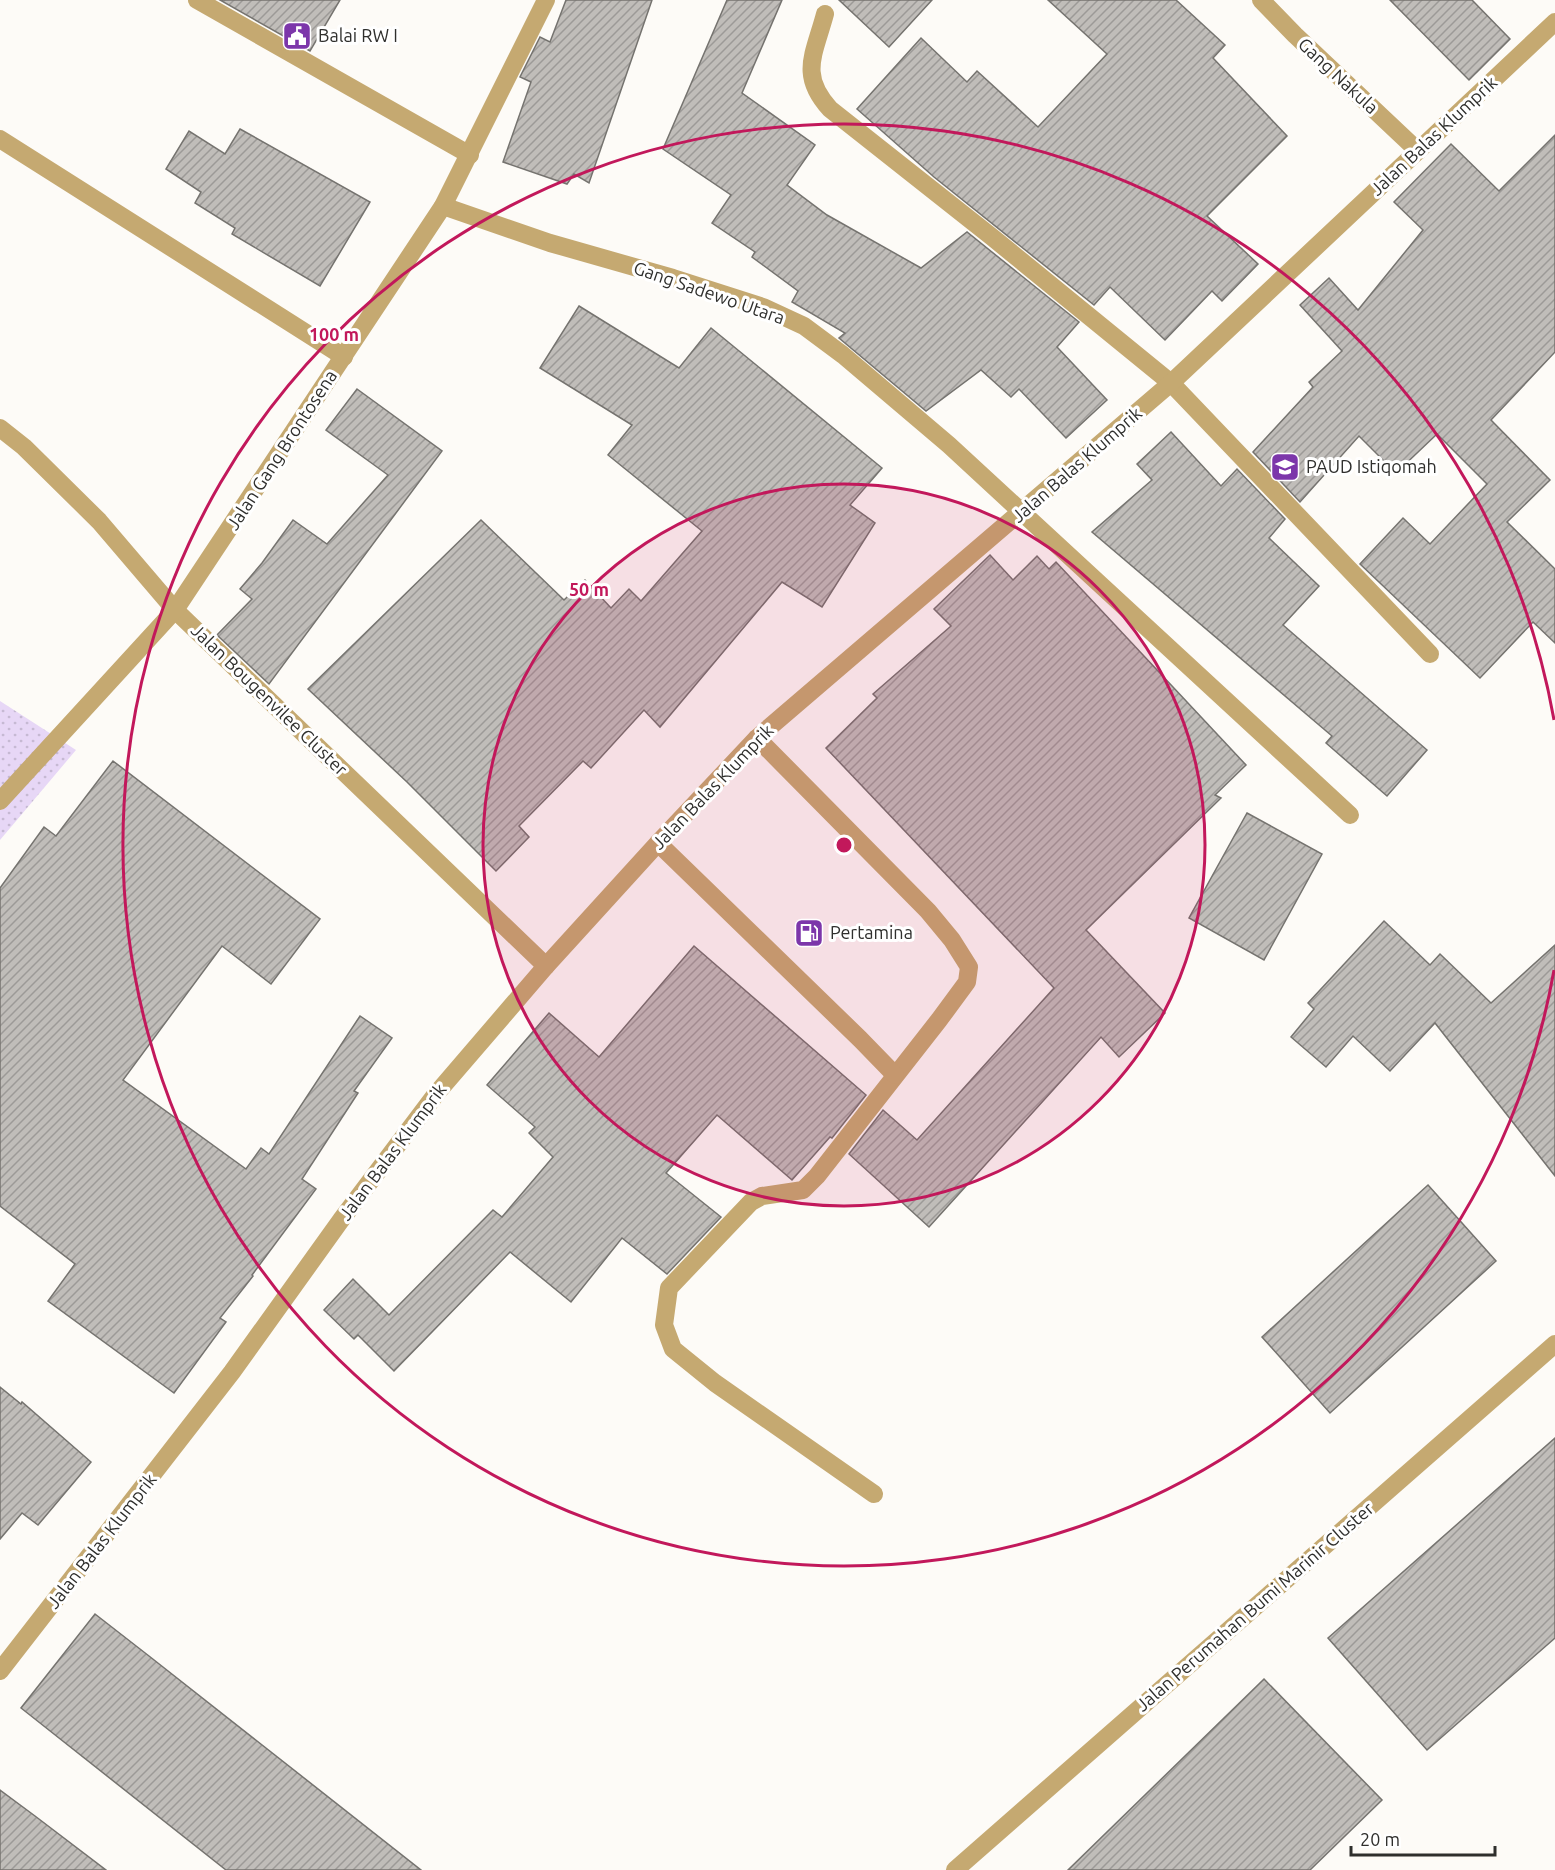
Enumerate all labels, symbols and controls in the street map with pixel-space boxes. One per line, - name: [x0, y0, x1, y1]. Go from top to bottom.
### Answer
- public building icon: Balai RW I: [281, 20, 313, 52]
- place label: Balai RW I: [318, 25, 398, 45]
- street label: Gang Nakula: [1295, 33, 1383, 117]
- street label: Jalan Balas Klumprik: [1366, 72, 1501, 199]
- street label: Gang Sadewo Utara: [631, 257, 787, 327]
- text: 100 m: [309, 324, 359, 344]
- street label: Jalan Gang Brontosena: [222, 366, 340, 533]
- street label: Jalan Balas Klumprik: [1007, 402, 1145, 526]
- school or university icon: PAUD Istiqomah: [1269, 451, 1301, 483]
- place label: PAUD Istiqomah: [1306, 456, 1437, 476]
- text: 50 m: [569, 579, 609, 599]
- street label: Jalan Bougenvilee Cluster: [188, 620, 352, 779]
- street label: Jalan Balas Klumprik: [648, 720, 777, 853]
- centre of rings: [834, 835, 854, 855]
- fuel station icon: Pertamina: [793, 917, 825, 949]
- place label: Pertamina: [830, 922, 913, 942]
- street label: Jalan Balas Klumprik: [334, 1079, 450, 1223]
- street label: Jalan Balas Klumprik: [42, 1469, 160, 1612]
- street label: Jalan Perumahan Bumi Marinir Cluster: [1132, 1498, 1377, 1715]
- scale bar: [1351, 1819, 1495, 1857]
- text: 20 m: [1360, 1829, 1400, 1849]

